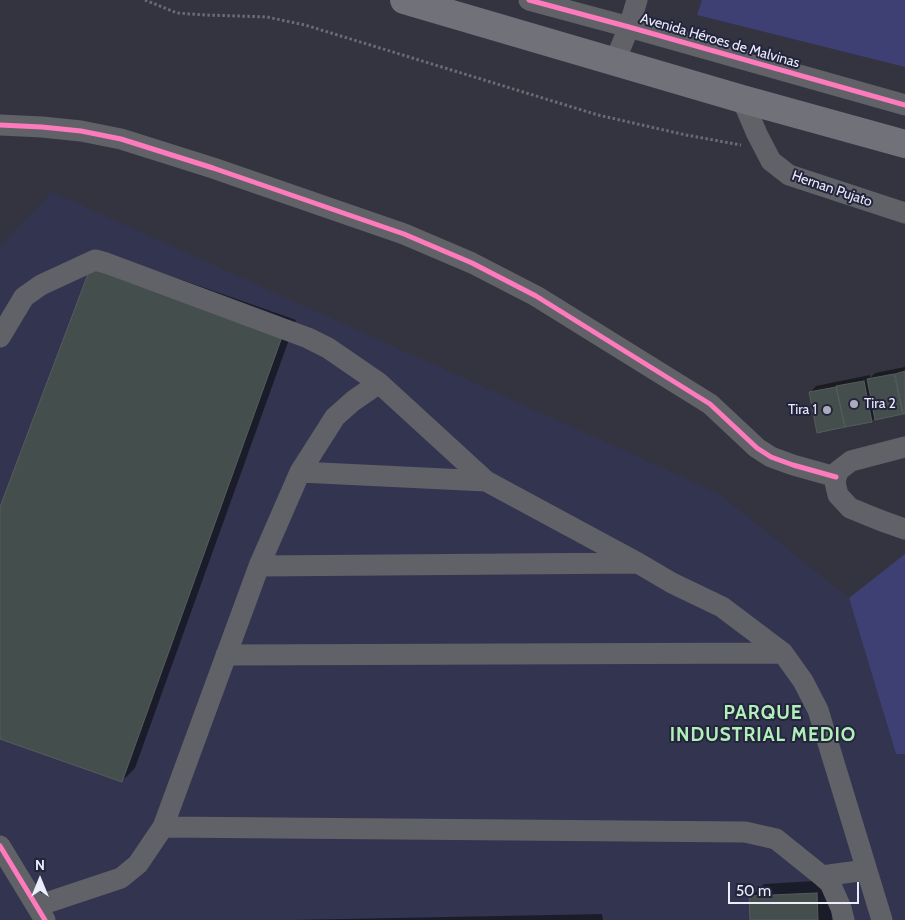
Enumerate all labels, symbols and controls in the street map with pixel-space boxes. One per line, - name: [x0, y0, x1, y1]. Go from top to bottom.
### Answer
- street label: Avenida Héroes de Malvinas: [638, 10, 802, 72]
- street label: Hernan Pujato: [790, 167, 874, 211]
- place label: Tira 2: [864, 396, 896, 412]
- marker: Tira 2: [848, 398, 860, 410]
- place label: Tira 1: [788, 402, 817, 418]
- marker: Tira 1: [821, 404, 833, 416]
- district label: PARQUE INDUSTRIAL MEDIO: [668, 702, 858, 746]
- north arrow: [15, 855, 65, 905]
- text: N: [35, 856, 45, 874]
- scale bar: [730, 872, 861, 904]
- text: 50 m: [736, 882, 771, 900]

